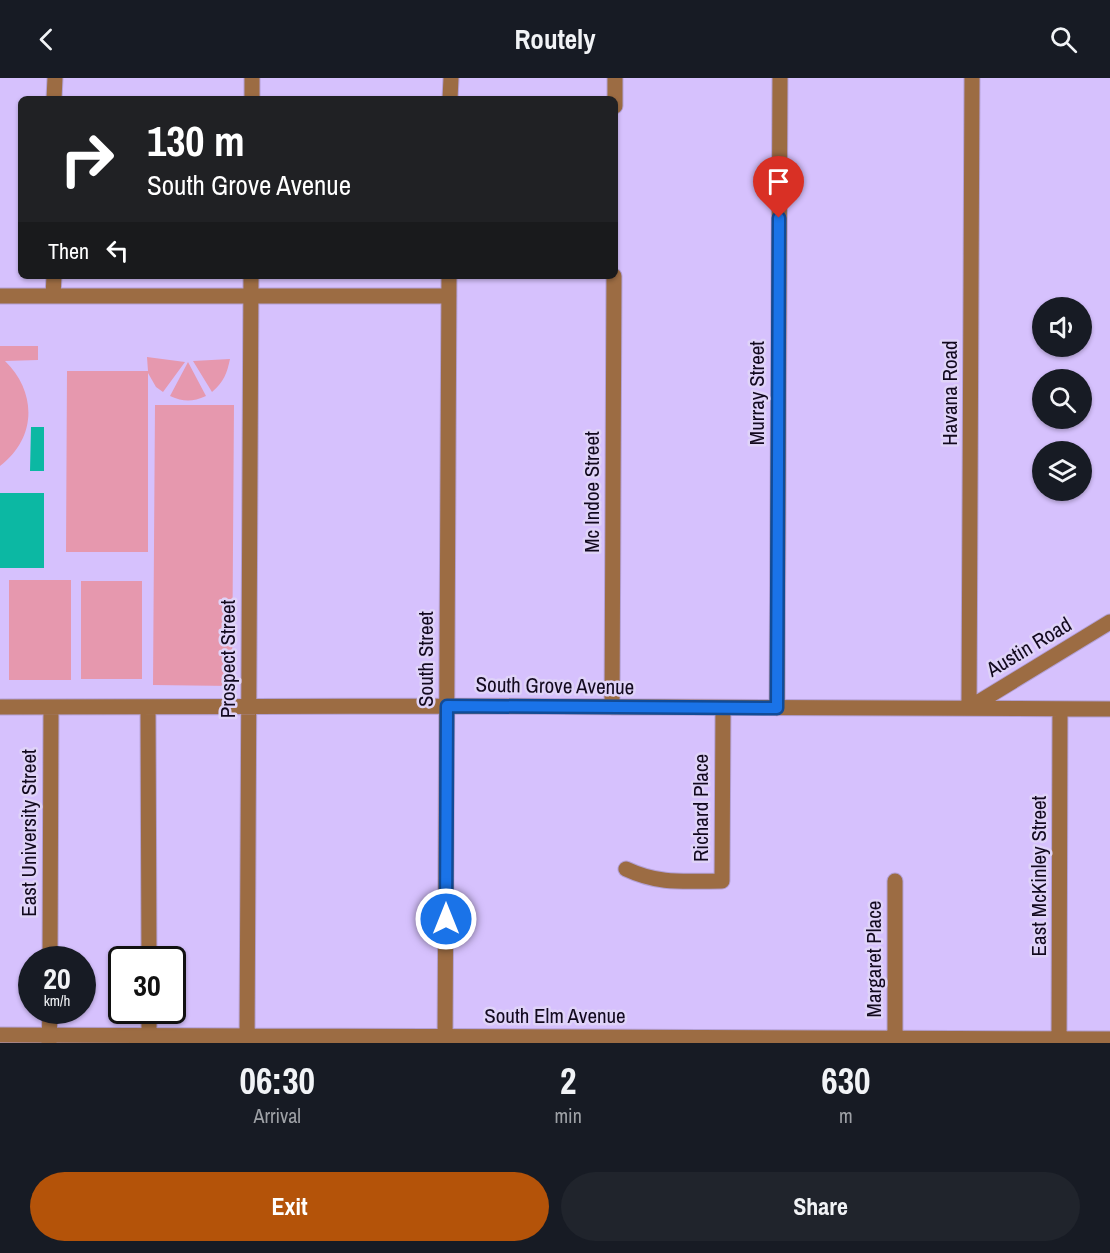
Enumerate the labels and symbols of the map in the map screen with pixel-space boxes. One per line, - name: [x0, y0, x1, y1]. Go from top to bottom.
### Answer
- pin: [753, 156, 804, 218]
- street label: Havana Road: [935, 340, 964, 446]
- street label: Murray Street: [742, 341, 771, 445]
- street label: Mc Indoe Street: [577, 431, 606, 553]
- street label: Prospect Street: [213, 599, 242, 718]
- street label: Austin Road: [980, 610, 1077, 684]
- street label: South Street: [411, 611, 440, 707]
- street label: South Grove Avenue: [475, 670, 635, 701]
- street label: East University Street: [14, 749, 43, 917]
- street label: Richard Place: [686, 754, 715, 862]
- street label: East McKinley Street: [1024, 795, 1053, 956]
- position arrow: [414, 887, 478, 951]
- street label: Margaret Place: [859, 901, 888, 1017]
- speed limit sign: 30: [108, 946, 186, 1024]
- street label: South Elm Avenue: [484, 1001, 626, 1030]

